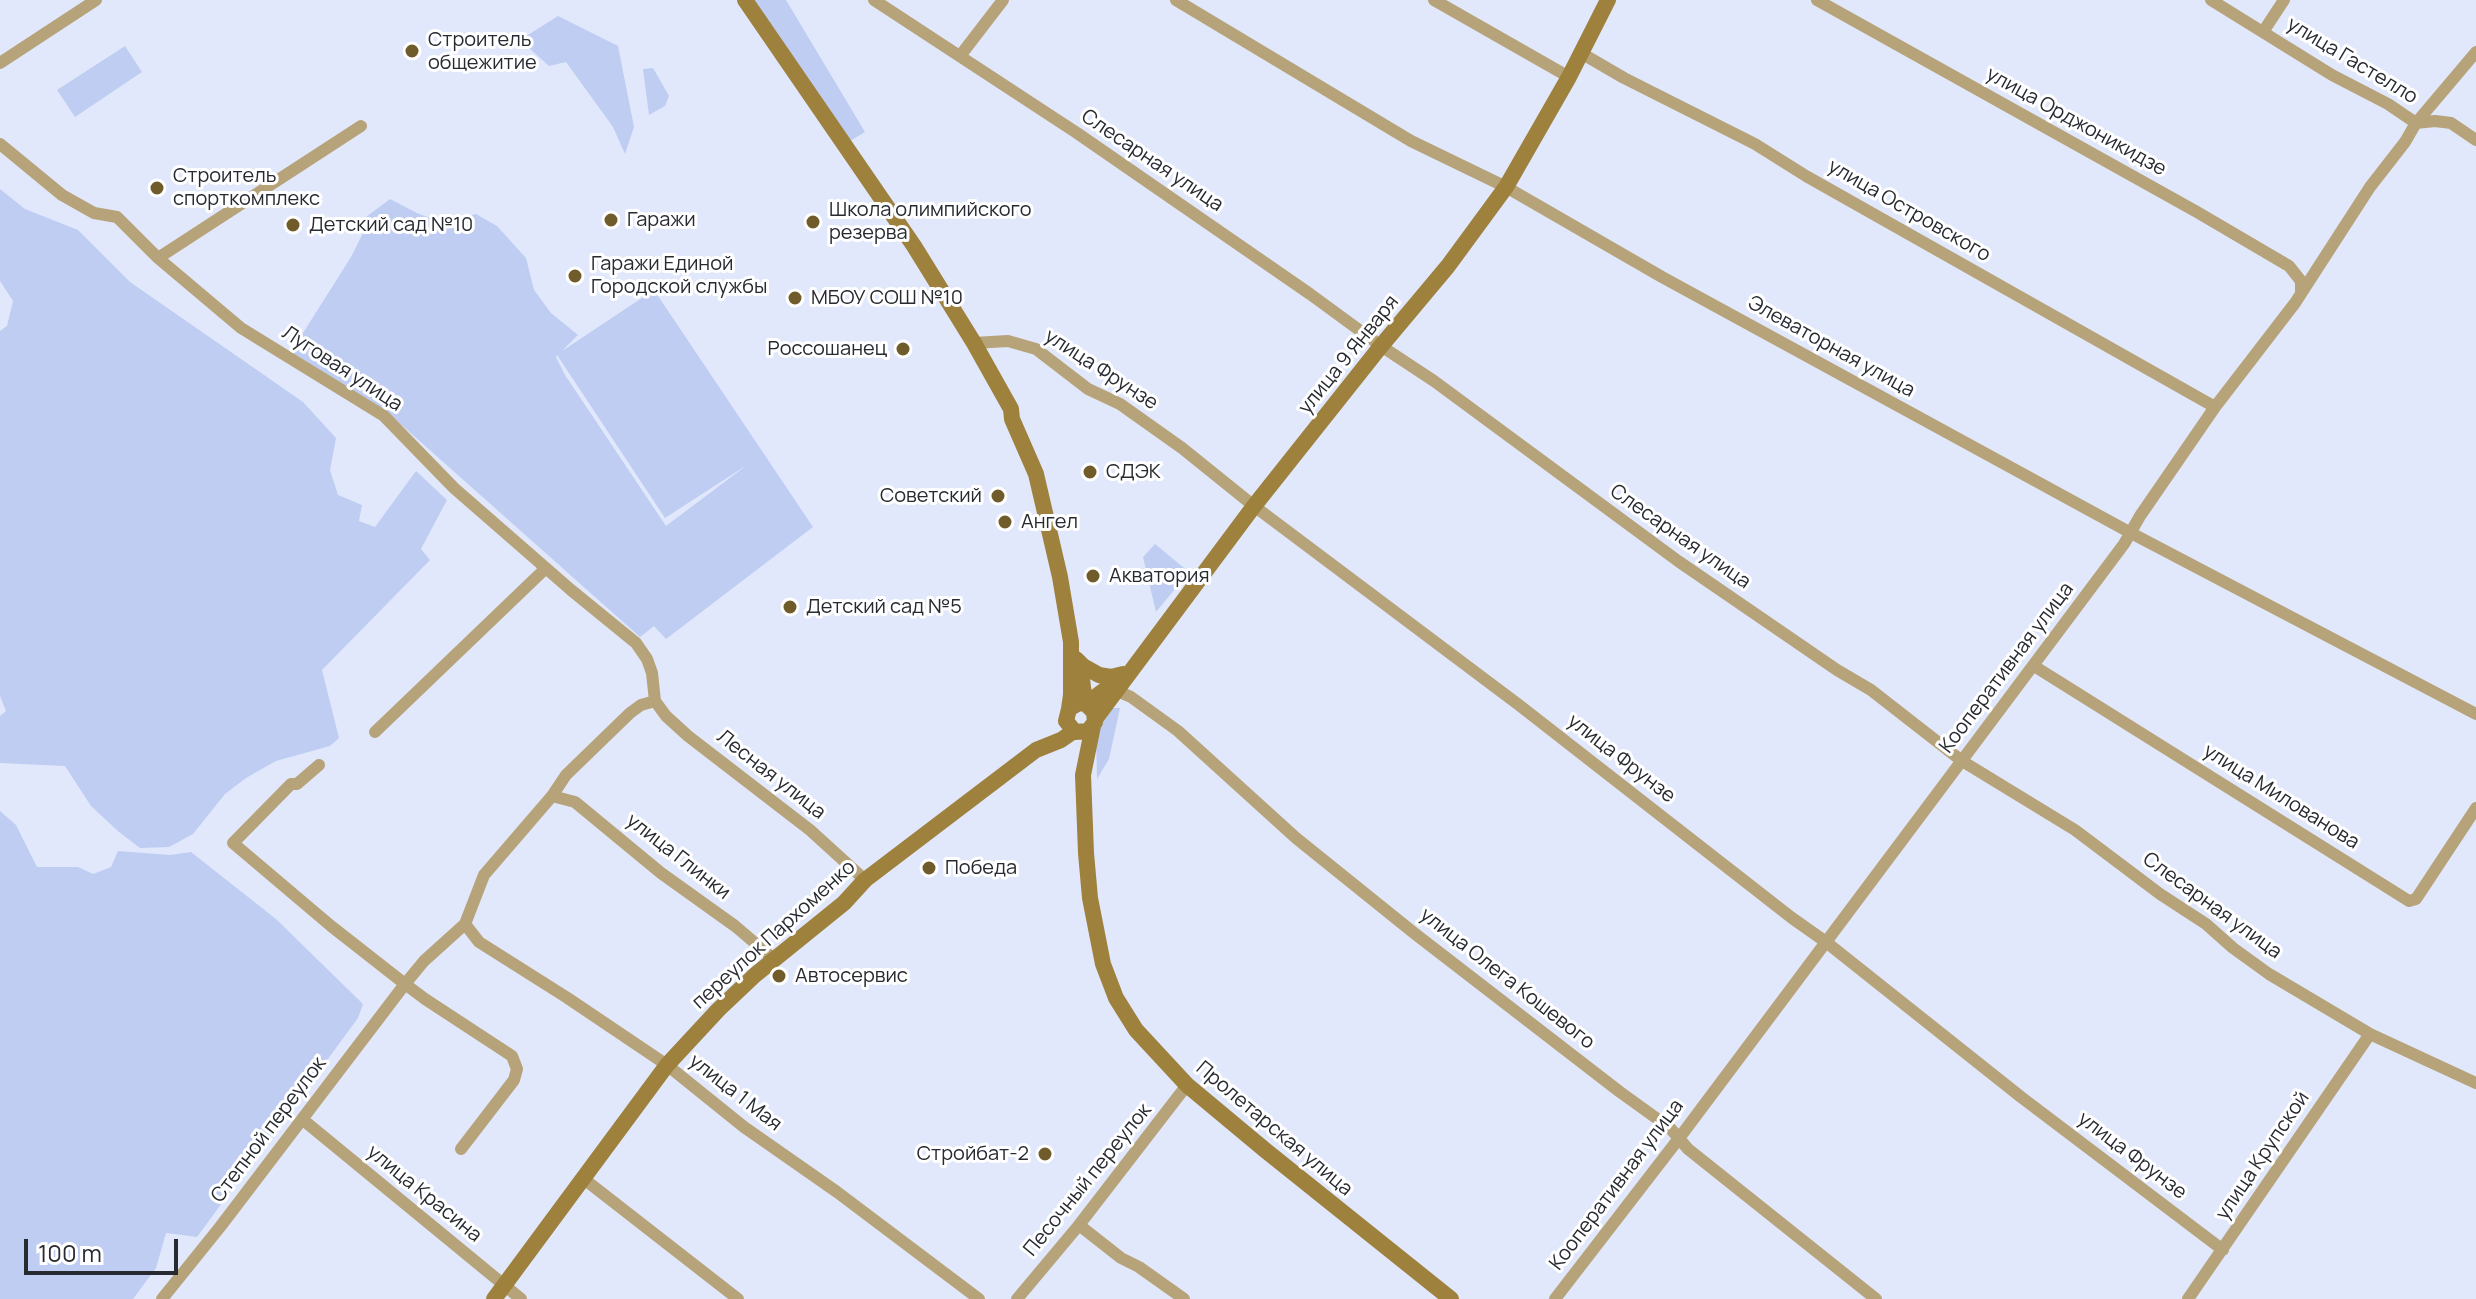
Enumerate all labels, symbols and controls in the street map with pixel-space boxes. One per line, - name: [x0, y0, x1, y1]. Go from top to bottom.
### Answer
- street label: улица Гастелло: [2282, 13, 2422, 109]
- place label: Строитель общежитие: [428, 28, 537, 75]
- marker: Строитель общежитие: [403, 42, 421, 60]
- street label: улица Орджоникидзе: [1982, 62, 2170, 182]
- street label: Слесарная улица: [1077, 105, 1227, 217]
- street label: улица Островского: [1823, 155, 1995, 267]
- place label: Строитель спорткомплекс: [173, 164, 320, 211]
- marker: Строитель спорткомплекс: [148, 179, 166, 197]
- place label: Школа олимпийского резерва: [829, 198, 1032, 245]
- place label: Гаражи: [627, 208, 696, 232]
- marker: Гаражи: [602, 211, 620, 229]
- place label: Детский сад №10: [309, 213, 473, 237]
- marker: Школа олимпийского резерва: [804, 213, 822, 231]
- marker: Детский сад №10: [284, 216, 302, 234]
- place label: Гаражи Единой Городской службы: [591, 252, 767, 299]
- marker: Гаражи Единой Городской службы: [566, 267, 584, 285]
- place label: МБОУ СОШ №10: [811, 286, 963, 310]
- marker: МБОУ СОШ №10: [786, 289, 804, 307]
- street label: улица 9 Января: [1294, 291, 1404, 419]
- street label: Элеваторная улица: [1743, 291, 1919, 403]
- street label: Луговая улица: [277, 321, 407, 417]
- street label: улица Фрунзе: [1040, 324, 1162, 416]
- place label: Россошанец: [768, 337, 887, 361]
- marker: Россошанец: [894, 340, 912, 358]
- place label: СДЭК: [1106, 460, 1161, 484]
- marker: СДЭК: [1081, 463, 1099, 481]
- street label: Слесарная улица: [1605, 480, 1755, 594]
- place label: Советский: [880, 484, 982, 508]
- marker: Советский: [989, 487, 1007, 505]
- place label: Ангел: [1021, 510, 1078, 534]
- marker: Ангел: [996, 513, 1014, 531]
- place label: Акватория: [1109, 564, 1209, 588]
- marker: Акватория: [1084, 567, 1102, 585]
- street label: Кооперативная улица: [1935, 578, 2079, 758]
- place label: Детский сад №5: [806, 595, 962, 619]
- marker: Детский сад №5: [781, 598, 799, 616]
- street label: улица Фрунзе: [1562, 709, 1680, 809]
- street label: Лесная улица: [712, 725, 830, 825]
- street label: улица Милованова: [2199, 739, 2363, 855]
- street label: улица Глинки: [621, 809, 735, 905]
- street label: Слесарная улица: [2138, 848, 2286, 964]
- street label: переулок Пархоменко: [688, 855, 860, 1015]
- place label: Победа: [945, 856, 1017, 880]
- marker: Победа: [920, 859, 938, 877]
- street label: улица Олега Кошевого: [1415, 903, 1599, 1055]
- place label: Автосервис: [795, 964, 908, 988]
- marker: Автосервис: [770, 967, 788, 985]
- street label: улица 1 Мая: [684, 1049, 786, 1137]
- street label: Степной переулок: [206, 1052, 332, 1208]
- street label: Пролетарская улица: [1191, 1057, 1357, 1201]
- street label: улица Крупской: [2211, 1087, 2315, 1225]
- street label: Кооперативная улица: [1545, 1095, 1689, 1275]
- street label: Песочный переулок: [1019, 1099, 1157, 1261]
- street label: улица Фрунзе: [2073, 1107, 2191, 1205]
- street label: улица Красина: [362, 1140, 486, 1248]
- place label: Стройбат-2: [917, 1142, 1029, 1166]
- marker: Стройбат-2: [1036, 1145, 1054, 1163]
- scale bar: [28, 1223, 182, 1273]
- text: 100 m: [38, 1236, 102, 1269]

